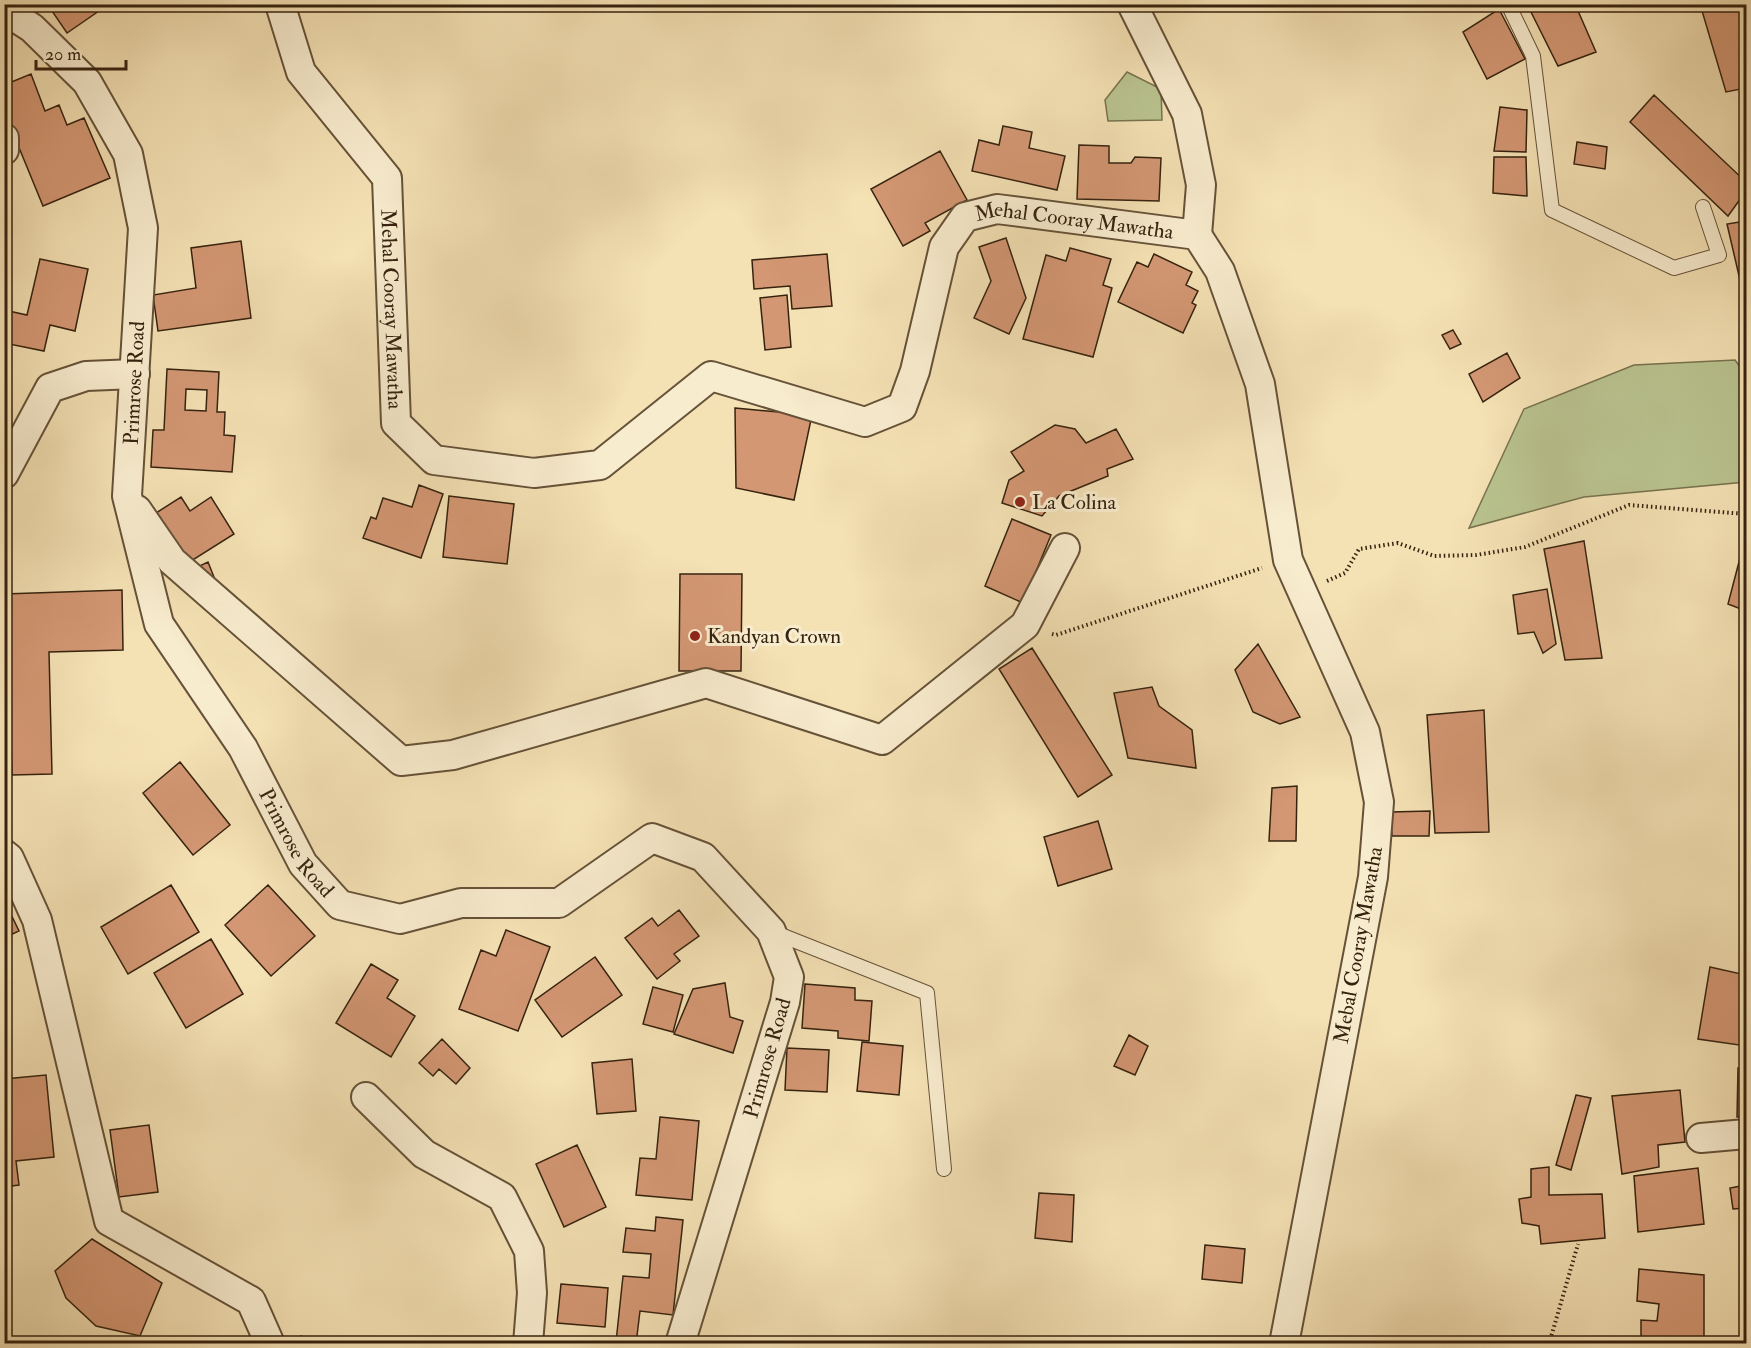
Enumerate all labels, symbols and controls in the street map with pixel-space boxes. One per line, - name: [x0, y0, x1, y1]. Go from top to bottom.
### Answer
- scale bar: [36, 33, 126, 71]
- text: 20 m: [45, 43, 81, 66]
- street label: Mehal Cooray Mawatha: [972, 196, 1175, 246]
- street label: Mehal Cooray Mawatha: [374, 209, 409, 410]
- street label: Primrose Road: [118, 320, 151, 446]
- place label: La Colina: [1032, 489, 1116, 516]
- marker: La Colina: [1013, 495, 1027, 509]
- place label: Kandyan Crown: [707, 623, 841, 650]
- marker: Kandyan Crown: [688, 629, 702, 643]
- street label: Primrose Road: [252, 784, 340, 904]
- street label: Mebal Cooray Mawatha: [1328, 844, 1389, 1046]
- street label: Primrose Road: [737, 994, 798, 1121]

